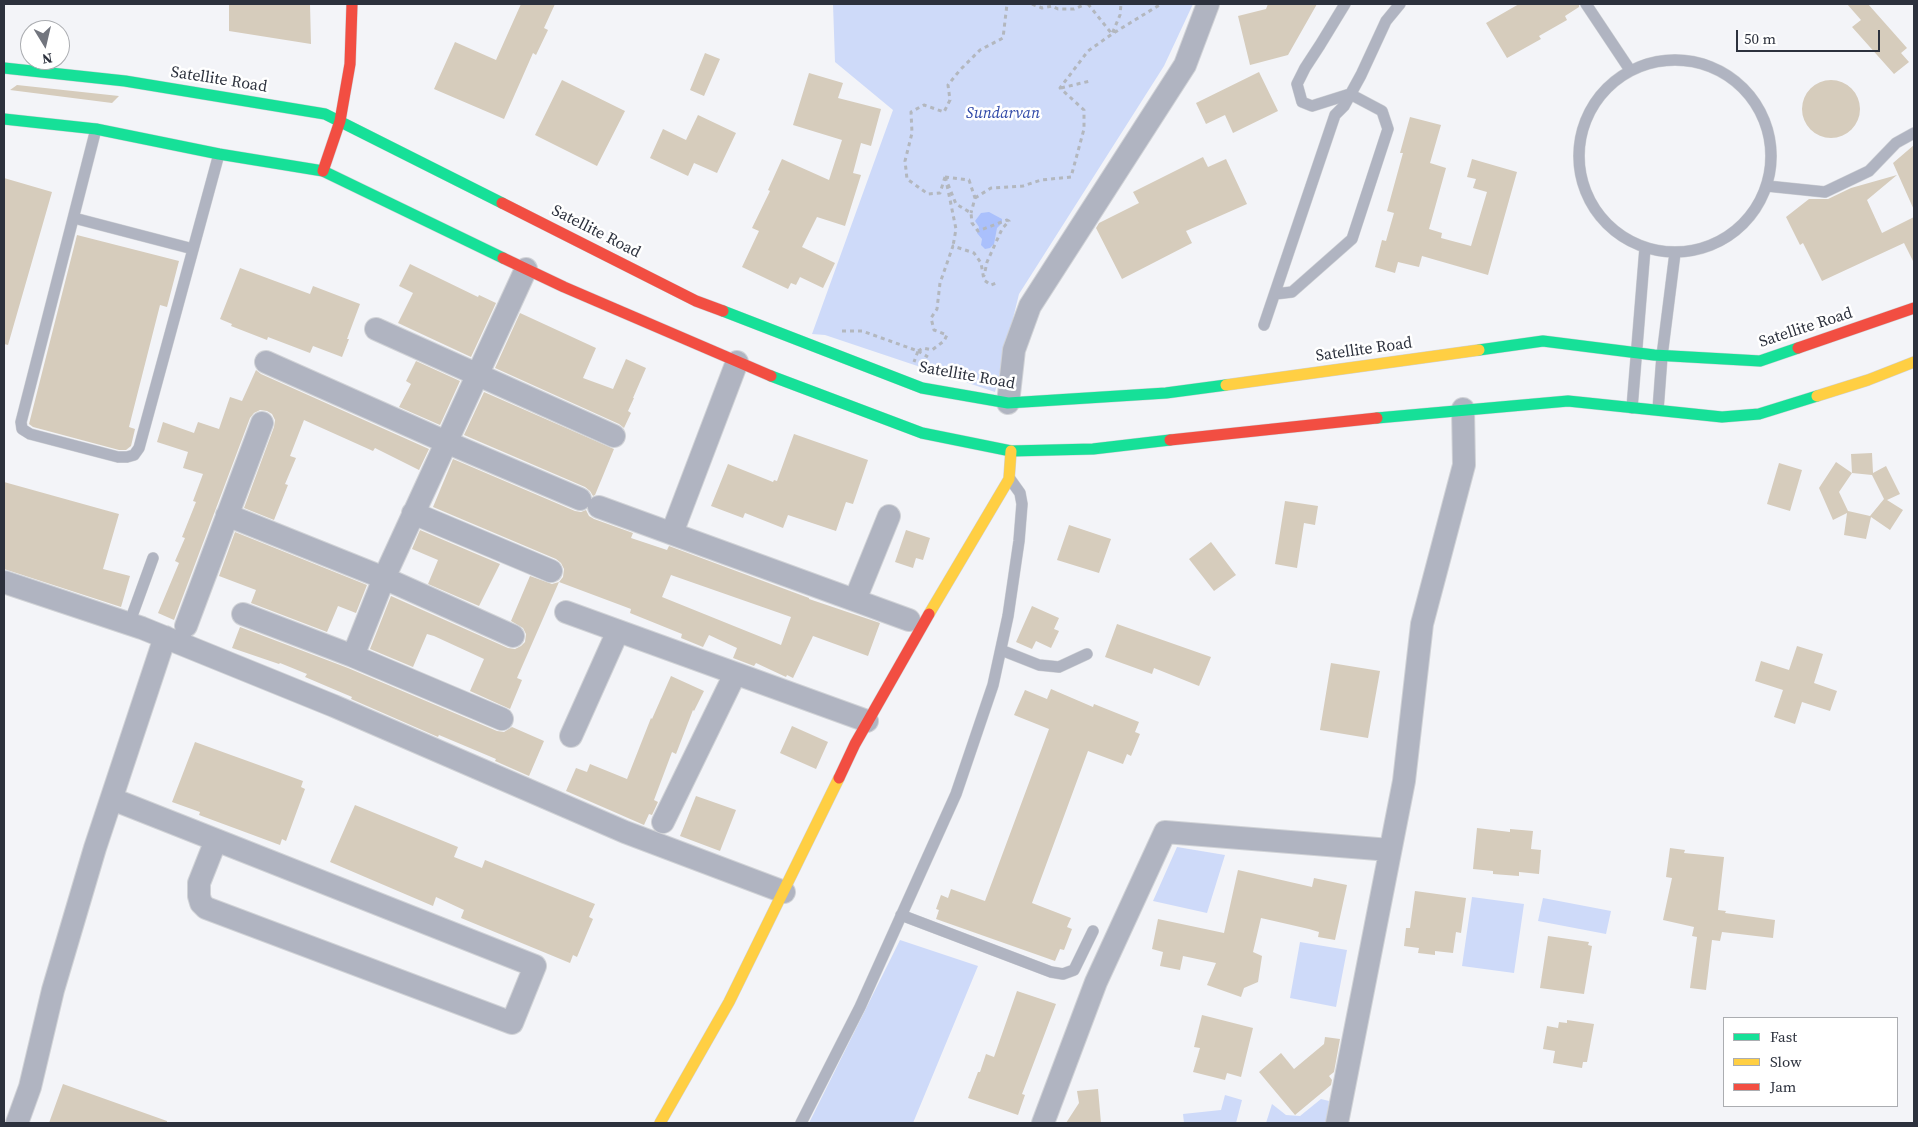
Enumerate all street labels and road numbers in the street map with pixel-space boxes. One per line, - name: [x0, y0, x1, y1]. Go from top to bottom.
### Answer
- street label: Satellite Road: [170, 63, 268, 97]
- street label: Satellite Road: [548, 201, 644, 263]
- street label: Satellite Road: [1757, 304, 1855, 352]
- street label: Satellite Road: [1315, 334, 1413, 366]
- street label: Satellite Road: [917, 358, 1017, 394]

